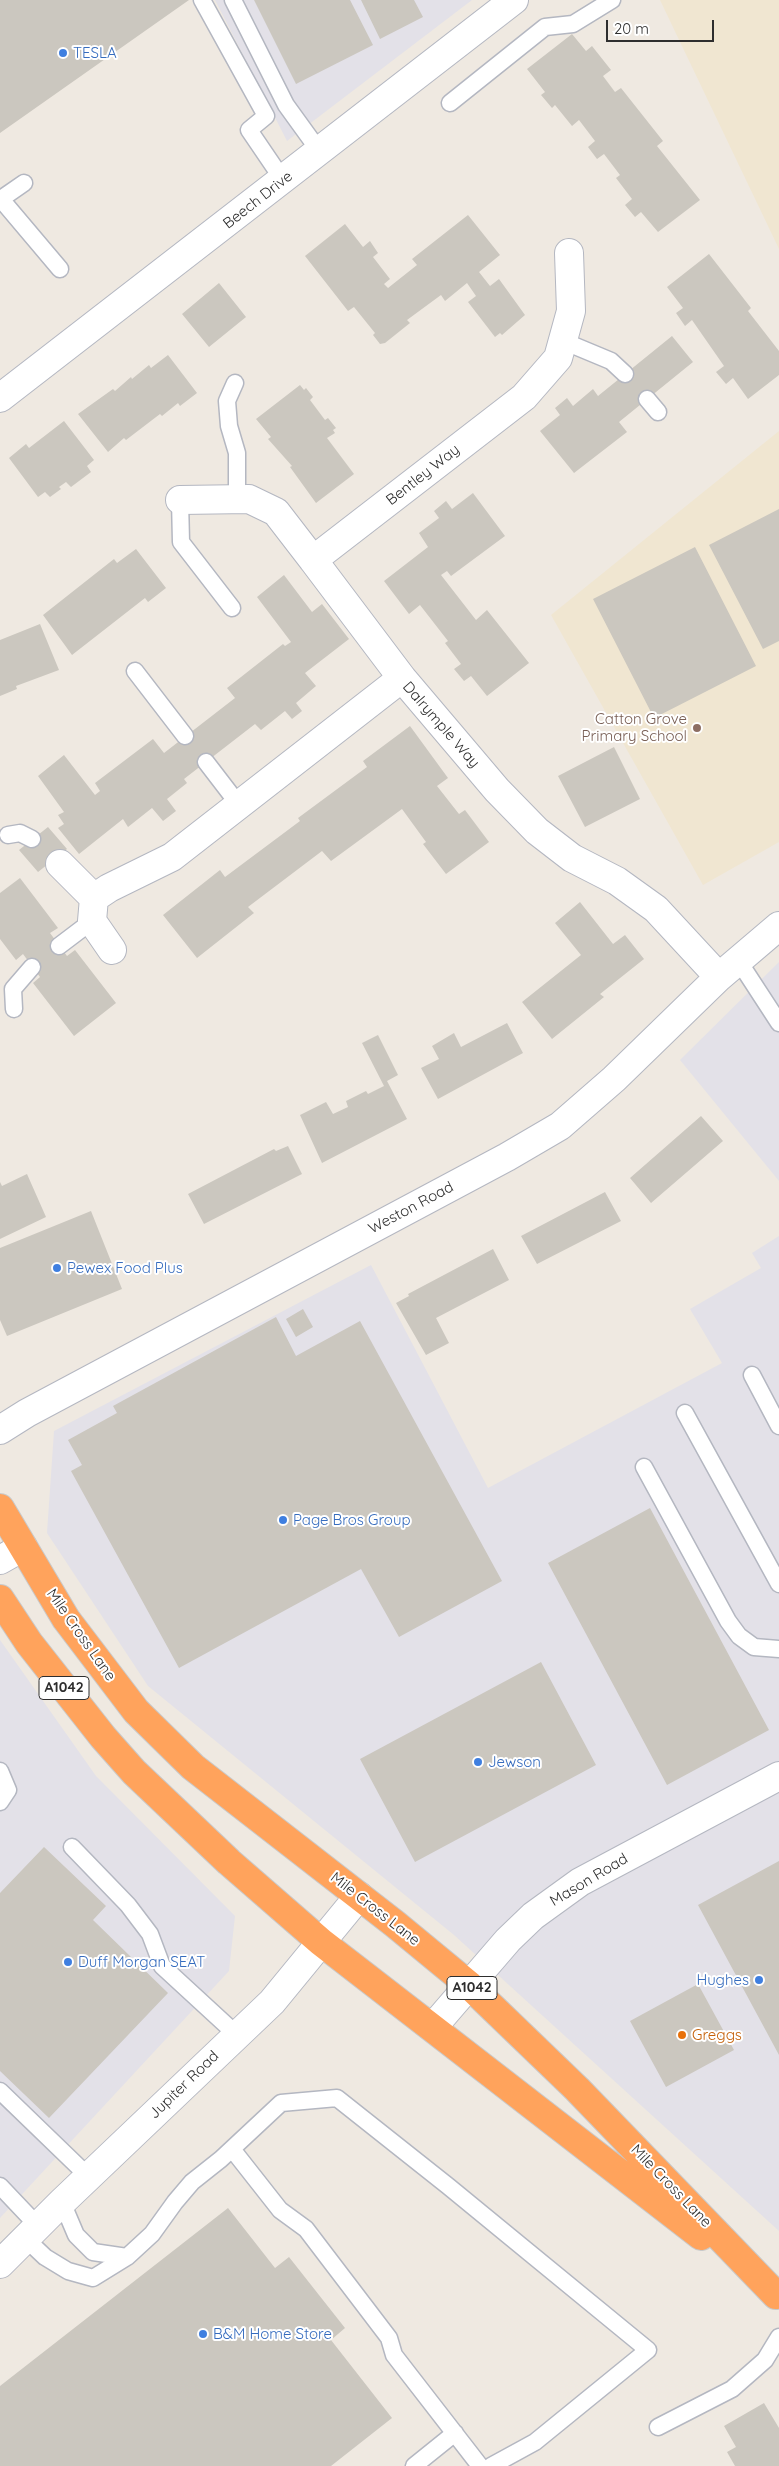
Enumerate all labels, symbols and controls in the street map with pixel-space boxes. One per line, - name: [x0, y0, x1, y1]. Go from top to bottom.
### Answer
- scale bar: [609, 10, 716, 42]
- text: 20 m: [614, 19, 649, 38]
- place label: TESLA: [73, 44, 117, 62]
- marker: TESLA: [57, 47, 69, 59]
- street label: Beech Drive: [220, 167, 296, 233]
- street label: Bentley Way: [383, 441, 463, 509]
- street label: Dalrymple Way: [399, 678, 483, 772]
- place label: Catton Grove Primary School: [582, 710, 687, 745]
- marker: Catton Grove Primary School: [691, 722, 703, 734]
- street label: Weston Road: [365, 1178, 457, 1238]
- place label: Pewex Food Plus: [67, 1259, 183, 1277]
- marker: Pewex Food Plus: [51, 1262, 63, 1274]
- place label: Page Bros Group: [293, 1511, 411, 1529]
- marker: Page Bros Group: [277, 1514, 289, 1526]
- street label: Mile Cross Lane: [43, 1586, 119, 1684]
- road number: A1042: [39, 1676, 89, 1700]
- place label: Jewson: [488, 1753, 541, 1771]
- marker: Jewson: [472, 1756, 484, 1768]
- street label: Mason Road: [547, 1850, 631, 1910]
- street label: Mile Cross Lane: [327, 1869, 423, 1949]
- place label: Duff Morgan SEAT: [78, 1953, 205, 1971]
- marker: Duff Morgan SEAT: [62, 1956, 74, 1968]
- place label: Hughes: [696, 1971, 749, 1989]
- marker: Hughes: [753, 1974, 765, 1986]
- road number: A1042: [447, 1976, 497, 2000]
- place label: Greggs: [692, 2026, 742, 2044]
- marker: Greggs: [676, 2029, 688, 2041]
- street label: Jupiter Road: [145, 2047, 223, 2123]
- street label: Mile Cross Lane: [627, 2141, 715, 2231]
- place label: B&M Home Store: [213, 2325, 332, 2343]
- marker: B&M Home Store: [197, 2328, 209, 2340]

